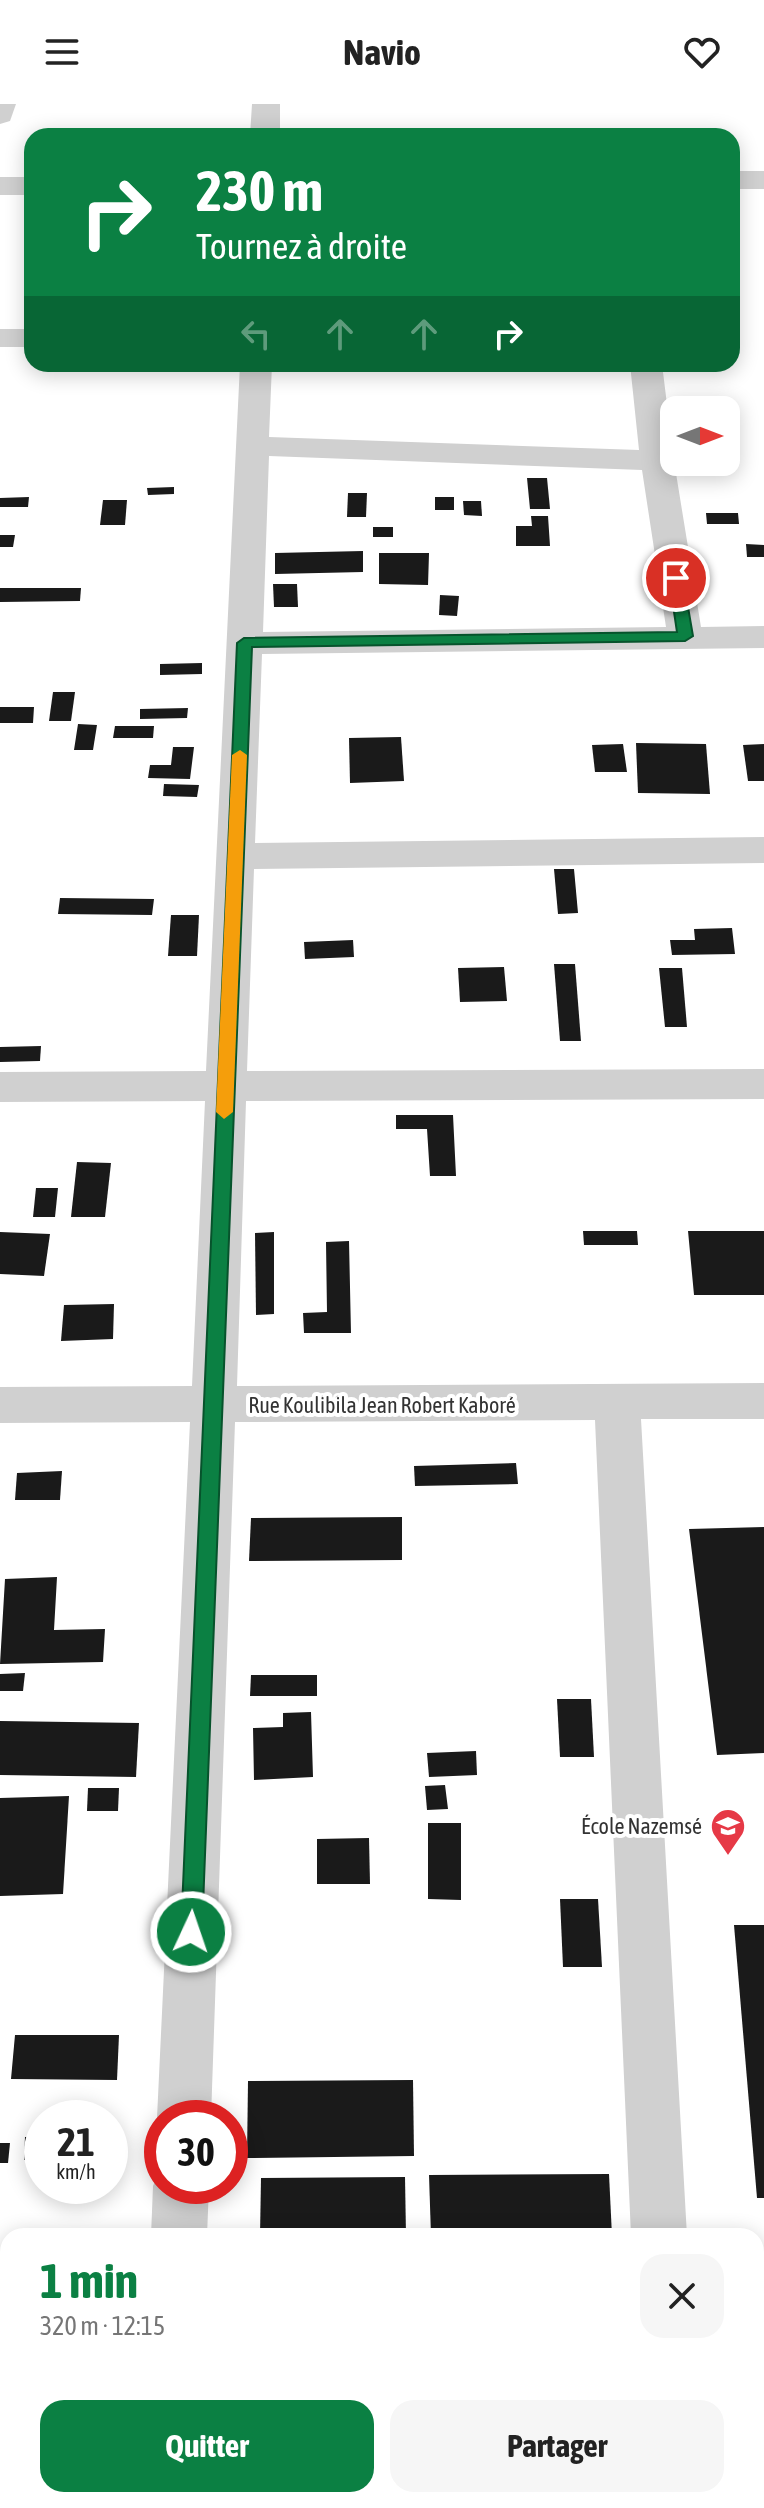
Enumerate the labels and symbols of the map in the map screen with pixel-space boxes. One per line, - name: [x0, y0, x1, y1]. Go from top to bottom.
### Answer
- north arrow: [660, 396, 740, 476]
- pin: [642, 544, 710, 612]
- street label: Rue Koulibila Jean Robert Kaboré: [248, 1392, 516, 1418]
- school or university icon: École Nazemsé: [709, 1807, 747, 1857]
- place label: École Nazemsé: [581, 1813, 702, 1839]
- position arrow: [149, 1890, 233, 1974]
- speed limit sign: 30: [144, 2100, 248, 2204]

